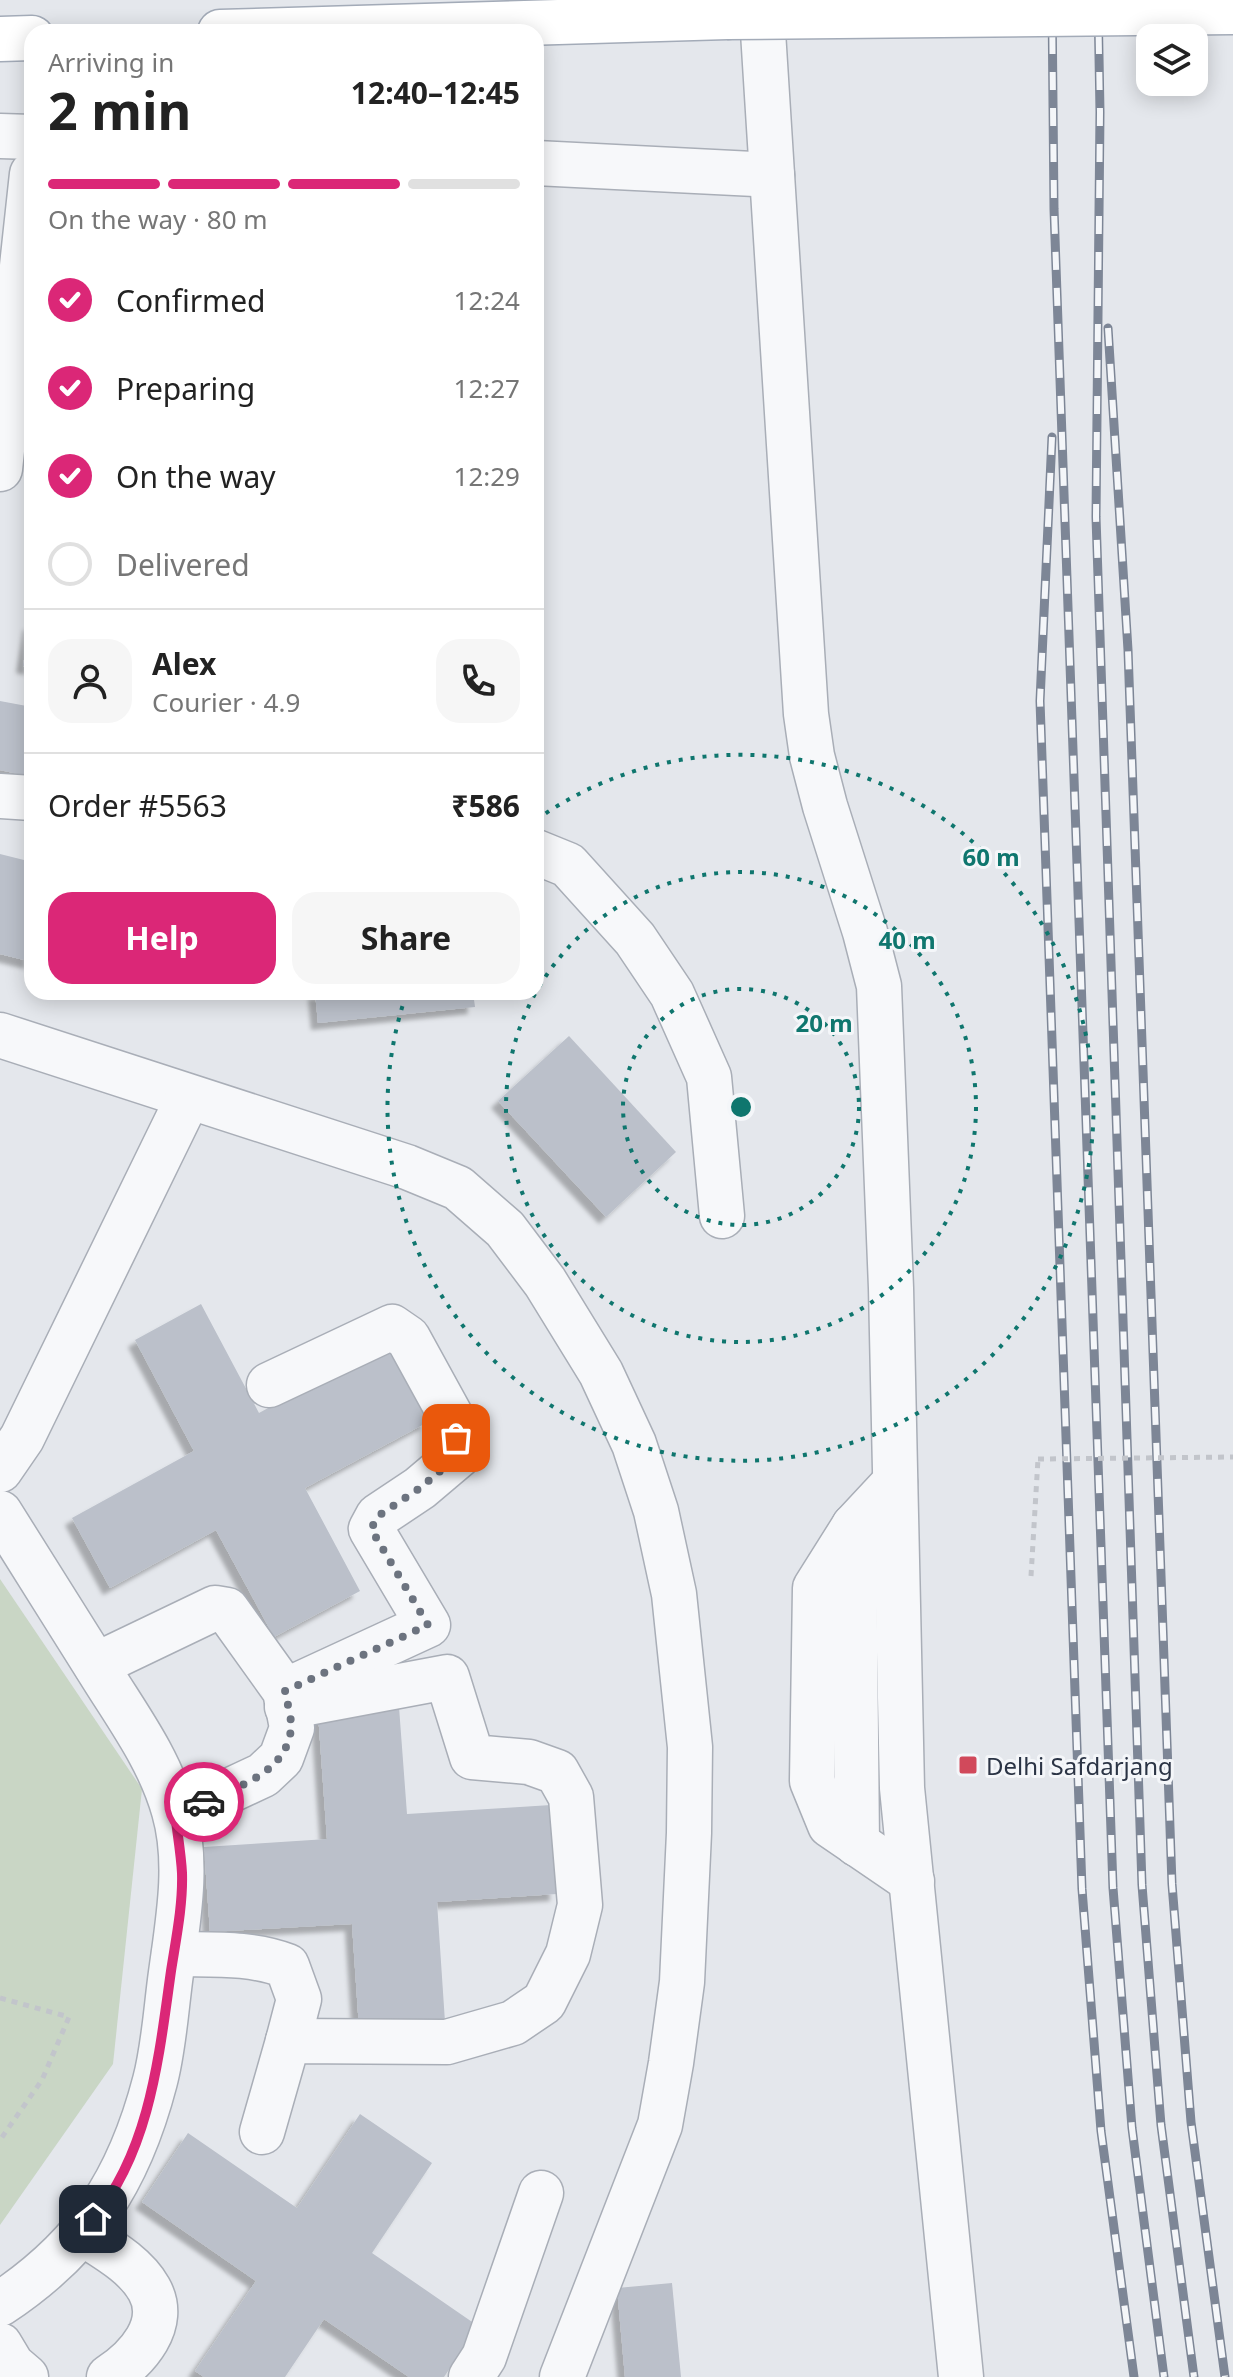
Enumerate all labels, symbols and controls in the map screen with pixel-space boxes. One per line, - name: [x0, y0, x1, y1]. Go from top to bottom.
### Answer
- map controls: [1136, 24, 1208, 96]
- button: layers: [1136, 24, 1208, 96]
- text: Arriving in: [48, 44, 174, 80]
- text: 12:40–12:45: [351, 72, 520, 113]
- text: 2 min: [48, 74, 191, 145]
- text: On the way · 80 m: [48, 201, 268, 237]
- icon: check: [48, 278, 92, 322]
- text: Confirmed: [116, 280, 266, 321]
- text: 12:24: [454, 282, 520, 318]
- icon: check: [48, 366, 92, 410]
- text: Preparing: [116, 368, 255, 409]
- text: 12:27: [454, 370, 520, 406]
- icon: check: [48, 454, 92, 498]
- text: On the way: [116, 456, 276, 497]
- text: 12:29: [454, 458, 520, 494]
- text: Delivered: [116, 544, 250, 585]
- button: person: [48, 639, 132, 723]
- button: phone: [436, 639, 520, 723]
- text: Alex: [152, 643, 216, 684]
- text: Courier · 4.9: [152, 684, 300, 720]
- text: Order #5563: [48, 785, 227, 826]
- text: ₹586: [451, 785, 520, 826]
- text: 60 m: [962, 840, 1020, 873]
- button: Help: [48, 892, 276, 984]
- button: Share: [292, 892, 520, 984]
- text: 40 m: [878, 923, 936, 956]
- text: 20 m: [795, 1006, 853, 1039]
- centre of rings: [727, 1093, 755, 1121]
- pin: [422, 1404, 490, 1472]
- icon: bag: [434, 1416, 478, 1460]
- place label: Delhi Safdarjang: [986, 1749, 1173, 1782]
- marker: Delhi Safdarjang: [957, 1754, 979, 1776]
- courier: [164, 1762, 244, 1842]
- icon: car: [182, 1780, 226, 1824]
- pin: [59, 2185, 127, 2253]
- icon: home: [71, 2197, 115, 2241]

